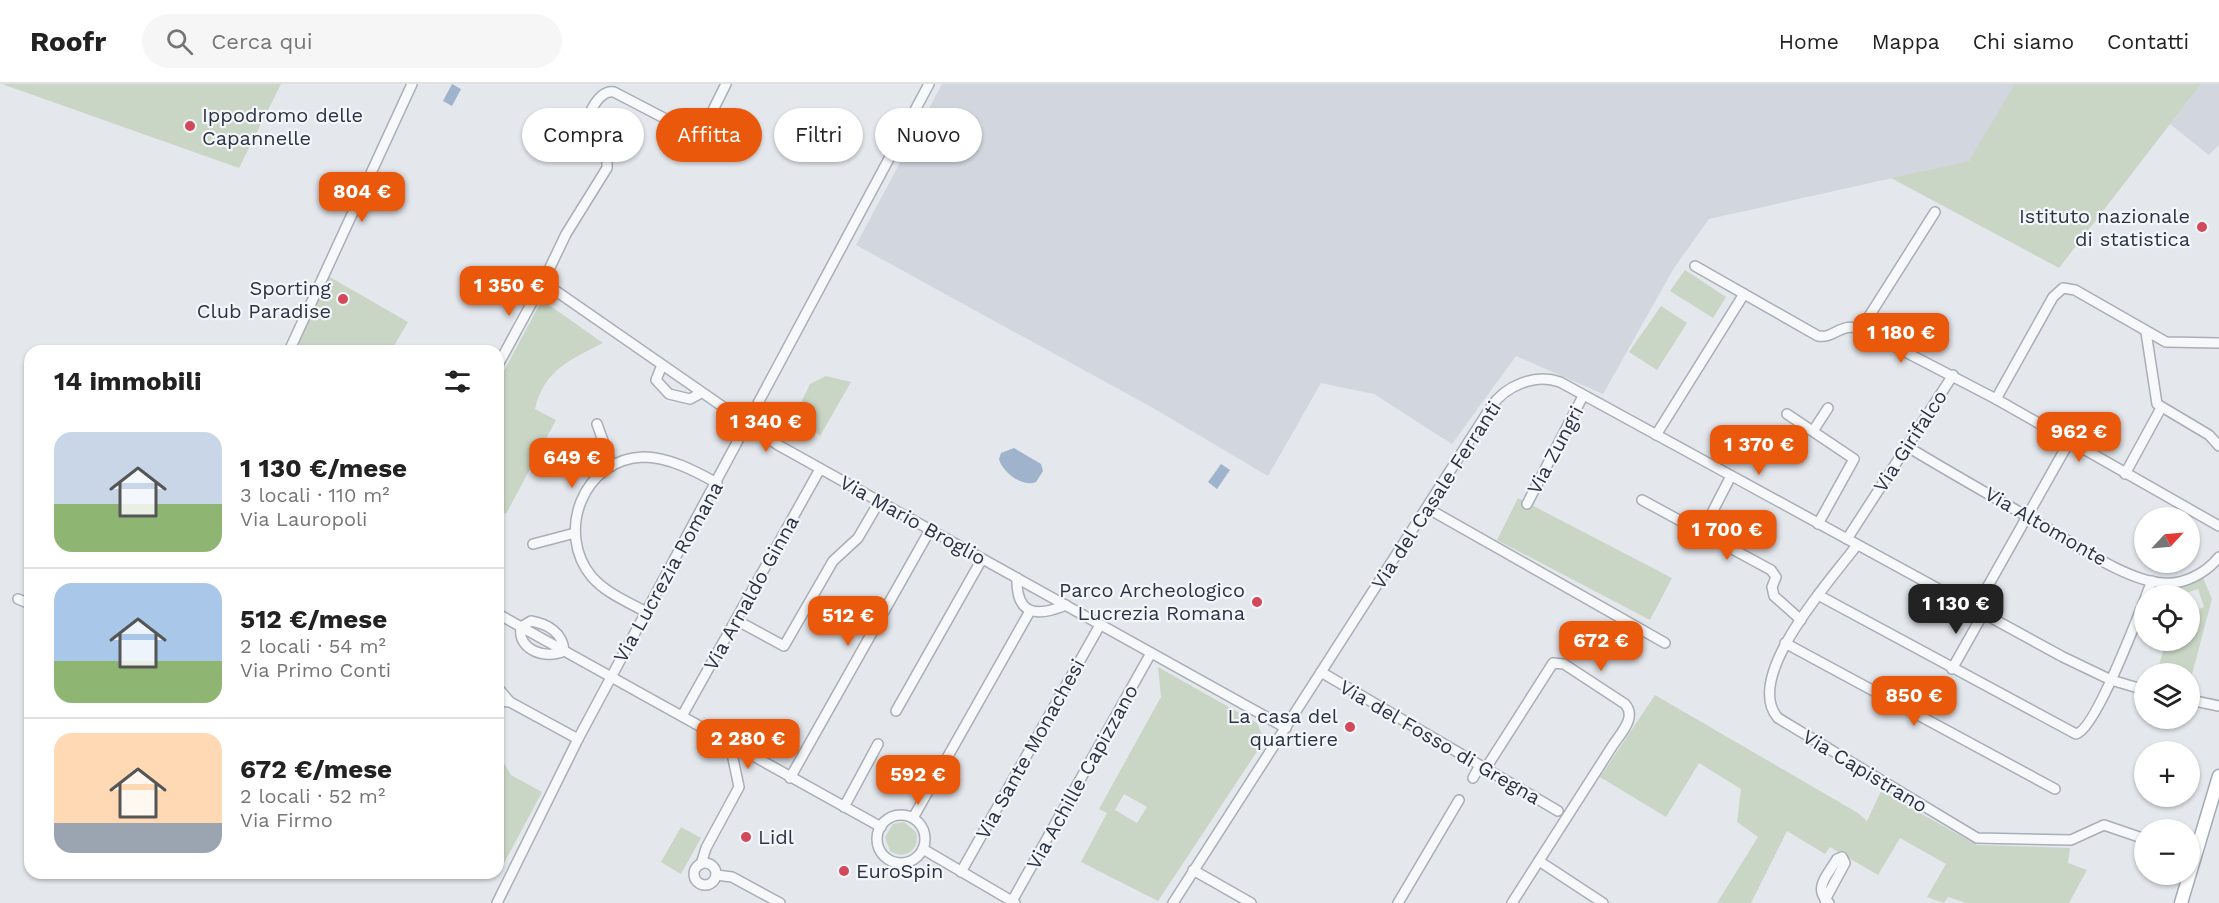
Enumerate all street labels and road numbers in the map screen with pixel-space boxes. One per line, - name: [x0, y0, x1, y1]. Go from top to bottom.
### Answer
- street label: Via Girifalco: [1868, 385, 1952, 497]
- street label: Via del Casale Ferranti: [1366, 396, 1506, 594]
- street label: Via Zungri: [1522, 402, 1588, 498]
- street label: Via Mario Broglio: [836, 470, 990, 570]
- street label: Via Lucrezia Romana: [608, 477, 728, 667]
- street label: Via Altomonte: [1980, 481, 2112, 571]
- street label: Via Arnaldo Ginna: [698, 511, 804, 675]
- street label: Via Sante Monachesi: [970, 655, 1090, 843]
- street label: Via del Fosso di Gregna: [1335, 675, 1545, 809]
- street label: Via Achille Capizzano: [1021, 680, 1143, 874]
- street label: Via Capistrano: [1798, 724, 1932, 818]

